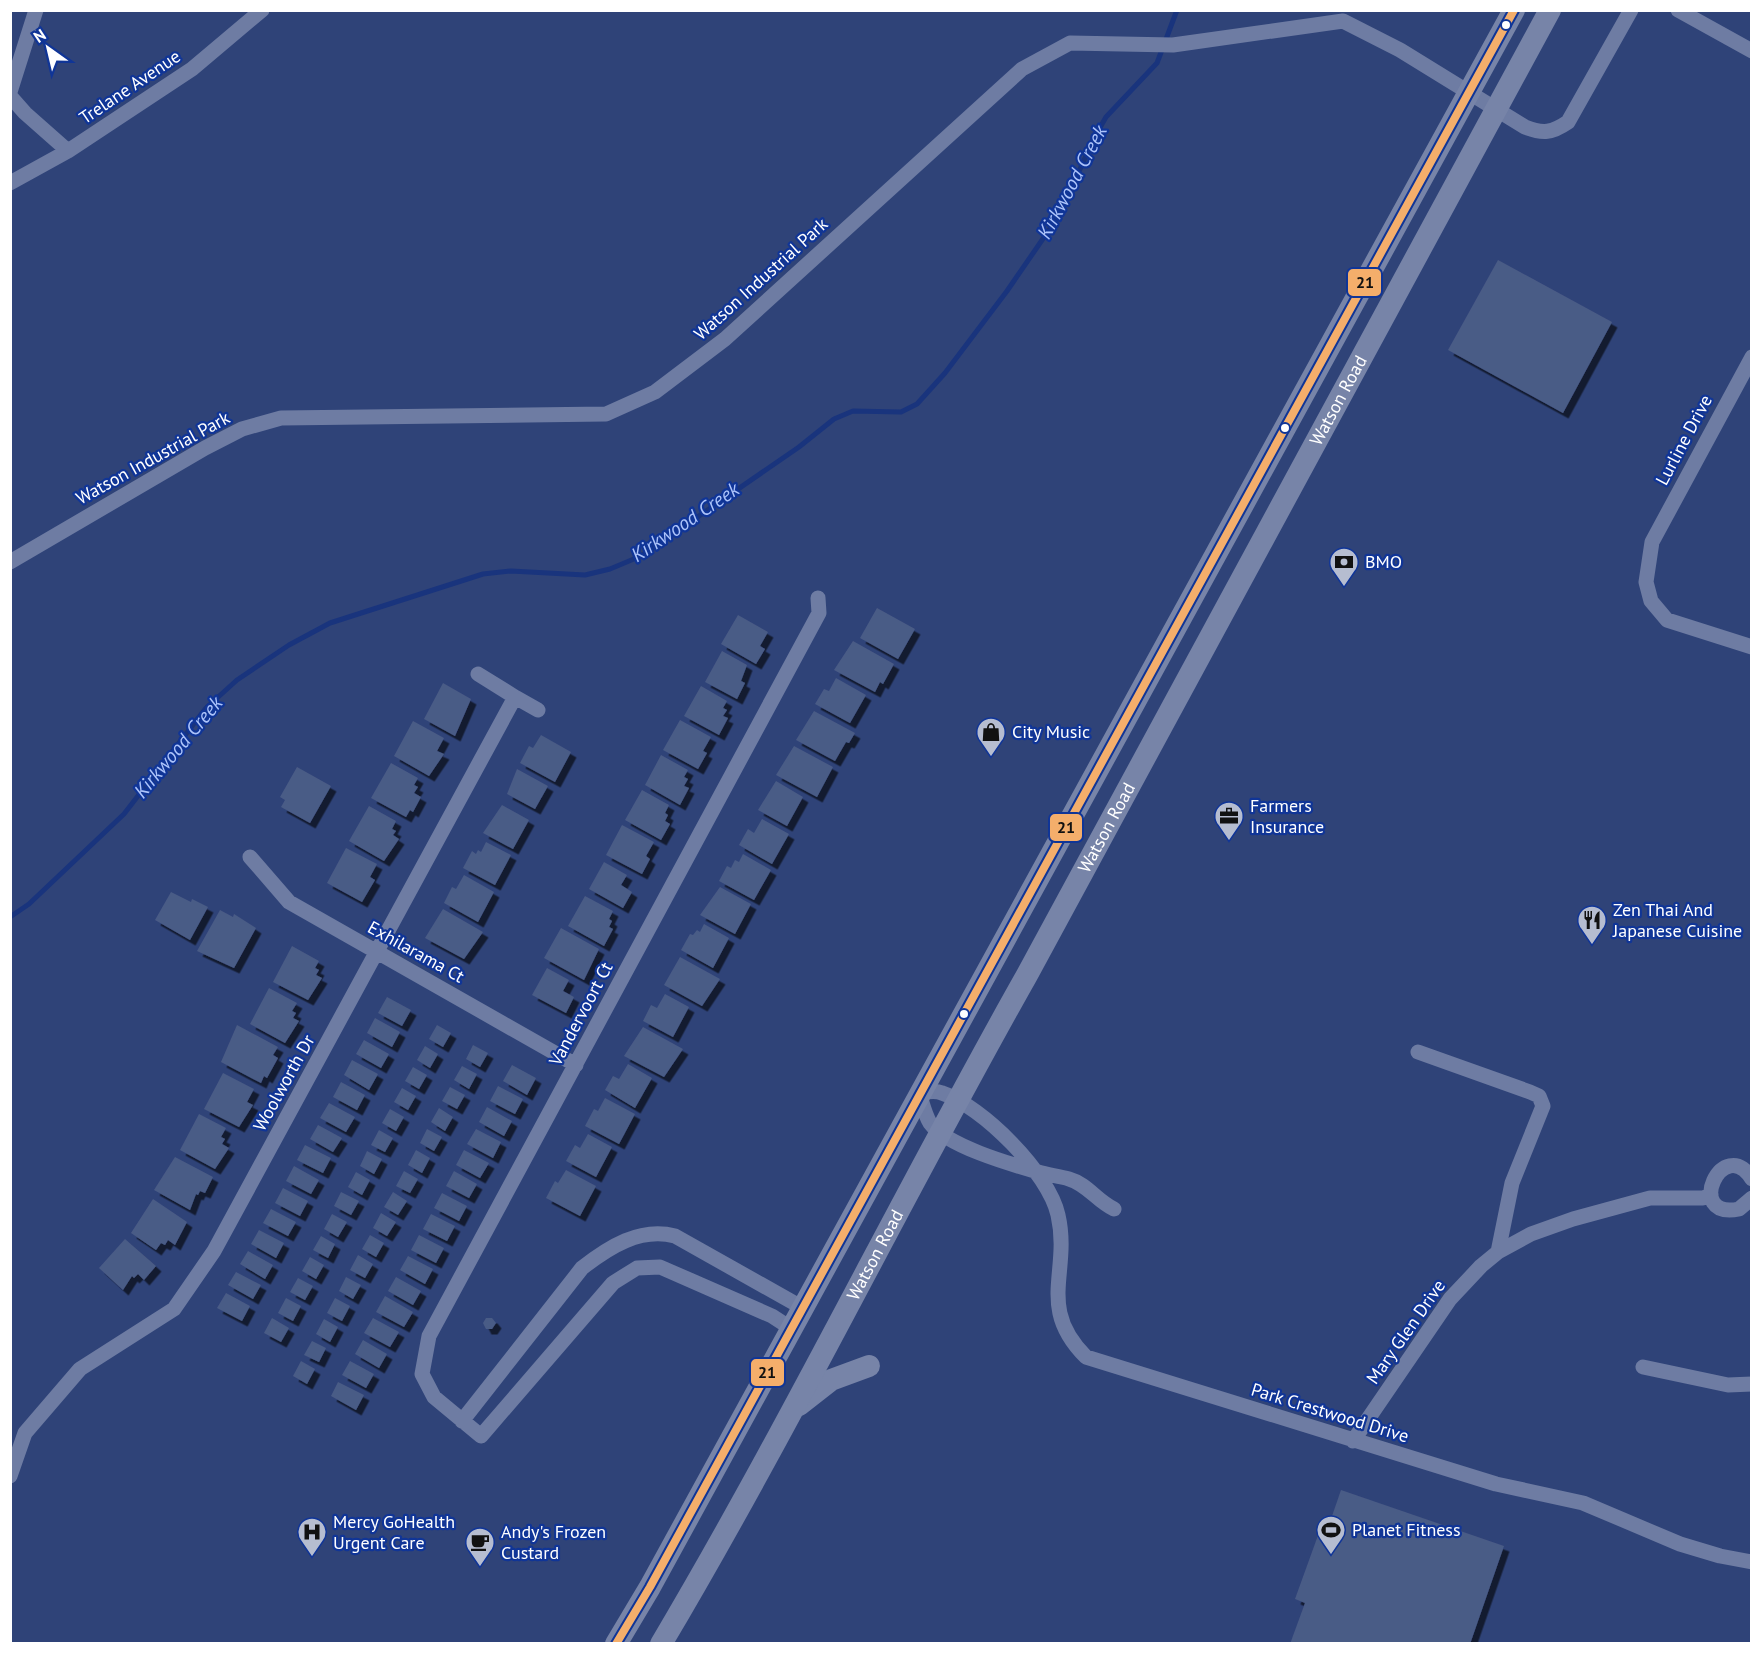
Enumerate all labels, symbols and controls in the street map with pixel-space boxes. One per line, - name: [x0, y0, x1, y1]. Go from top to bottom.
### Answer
- north arrow: [18, 18, 78, 78]
- unlabelled marker: [1500, 19, 1512, 31]
- text: N: [30, 24, 50, 47]
- street label: Trelane Avenue: [75, 44, 185, 129]
- water label: Kirkwood Creek: [1031, 120, 1113, 243]
- street label: Watson Industrial Park: [689, 212, 833, 345]
- line badge: 21: [1347, 268, 1382, 297]
- text: 21: [1356, 272, 1374, 292]
- street label: Watson Road: [1304, 351, 1372, 449]
- street label: Lurline Drive: [1650, 391, 1717, 489]
- street label: Watson Industrial Park: [72, 406, 234, 509]
- unlabelled marker: [1279, 422, 1291, 434]
- water label: Kirkwood Creek: [626, 476, 745, 568]
- bank icon: BMO: [1328, 546, 1360, 588]
- place label: BMO: [1365, 550, 1402, 573]
- water label: Kirkwood Creek: [128, 690, 229, 803]
- shop icon: City Music: [975, 716, 1007, 758]
- place label: City Music: [1012, 720, 1090, 743]
- street label: Watson Road: [1073, 778, 1140, 877]
- place label: Farmers Insurance: [1250, 794, 1324, 838]
- office icon: Farmers Insurance: [1213, 800, 1245, 842]
- line badge: 21: [1049, 813, 1083, 842]
- text: 21: [1057, 817, 1075, 837]
- place label: Zen Thai And Japanese Cuisine: [1612, 898, 1742, 942]
- restaurant icon: Zen Thai And Japanese Cuisine: [1576, 904, 1608, 946]
- street label: Exhilarama Ct: [364, 916, 469, 988]
- street label: Vandervoort Ct: [543, 958, 618, 1070]
- unlabelled marker: [958, 1008, 970, 1020]
- street label: Woolworth Dr: [248, 1031, 319, 1135]
- street label: Watson Road: [841, 1206, 908, 1304]
- street label: Mary Glen Drive: [1361, 1275, 1450, 1388]
- line badge: 21: [750, 1358, 785, 1387]
- text: 21: [758, 1362, 776, 1382]
- street label: Park Crestwood Drive: [1249, 1378, 1412, 1447]
- place label: Mercy GoHealth Urgent Care: [333, 1510, 455, 1554]
- sports icon: Planet Fitness: [1315, 1514, 1347, 1556]
- hospital icon: Mercy GoHealth Urgent Care: [296, 1516, 328, 1558]
- place label: Planet Fitness: [1352, 1518, 1461, 1541]
- place label: Andy's Frozen Custard: [501, 1520, 606, 1564]
- cafe icon: Andy's Frozen Custard: [464, 1526, 496, 1568]

